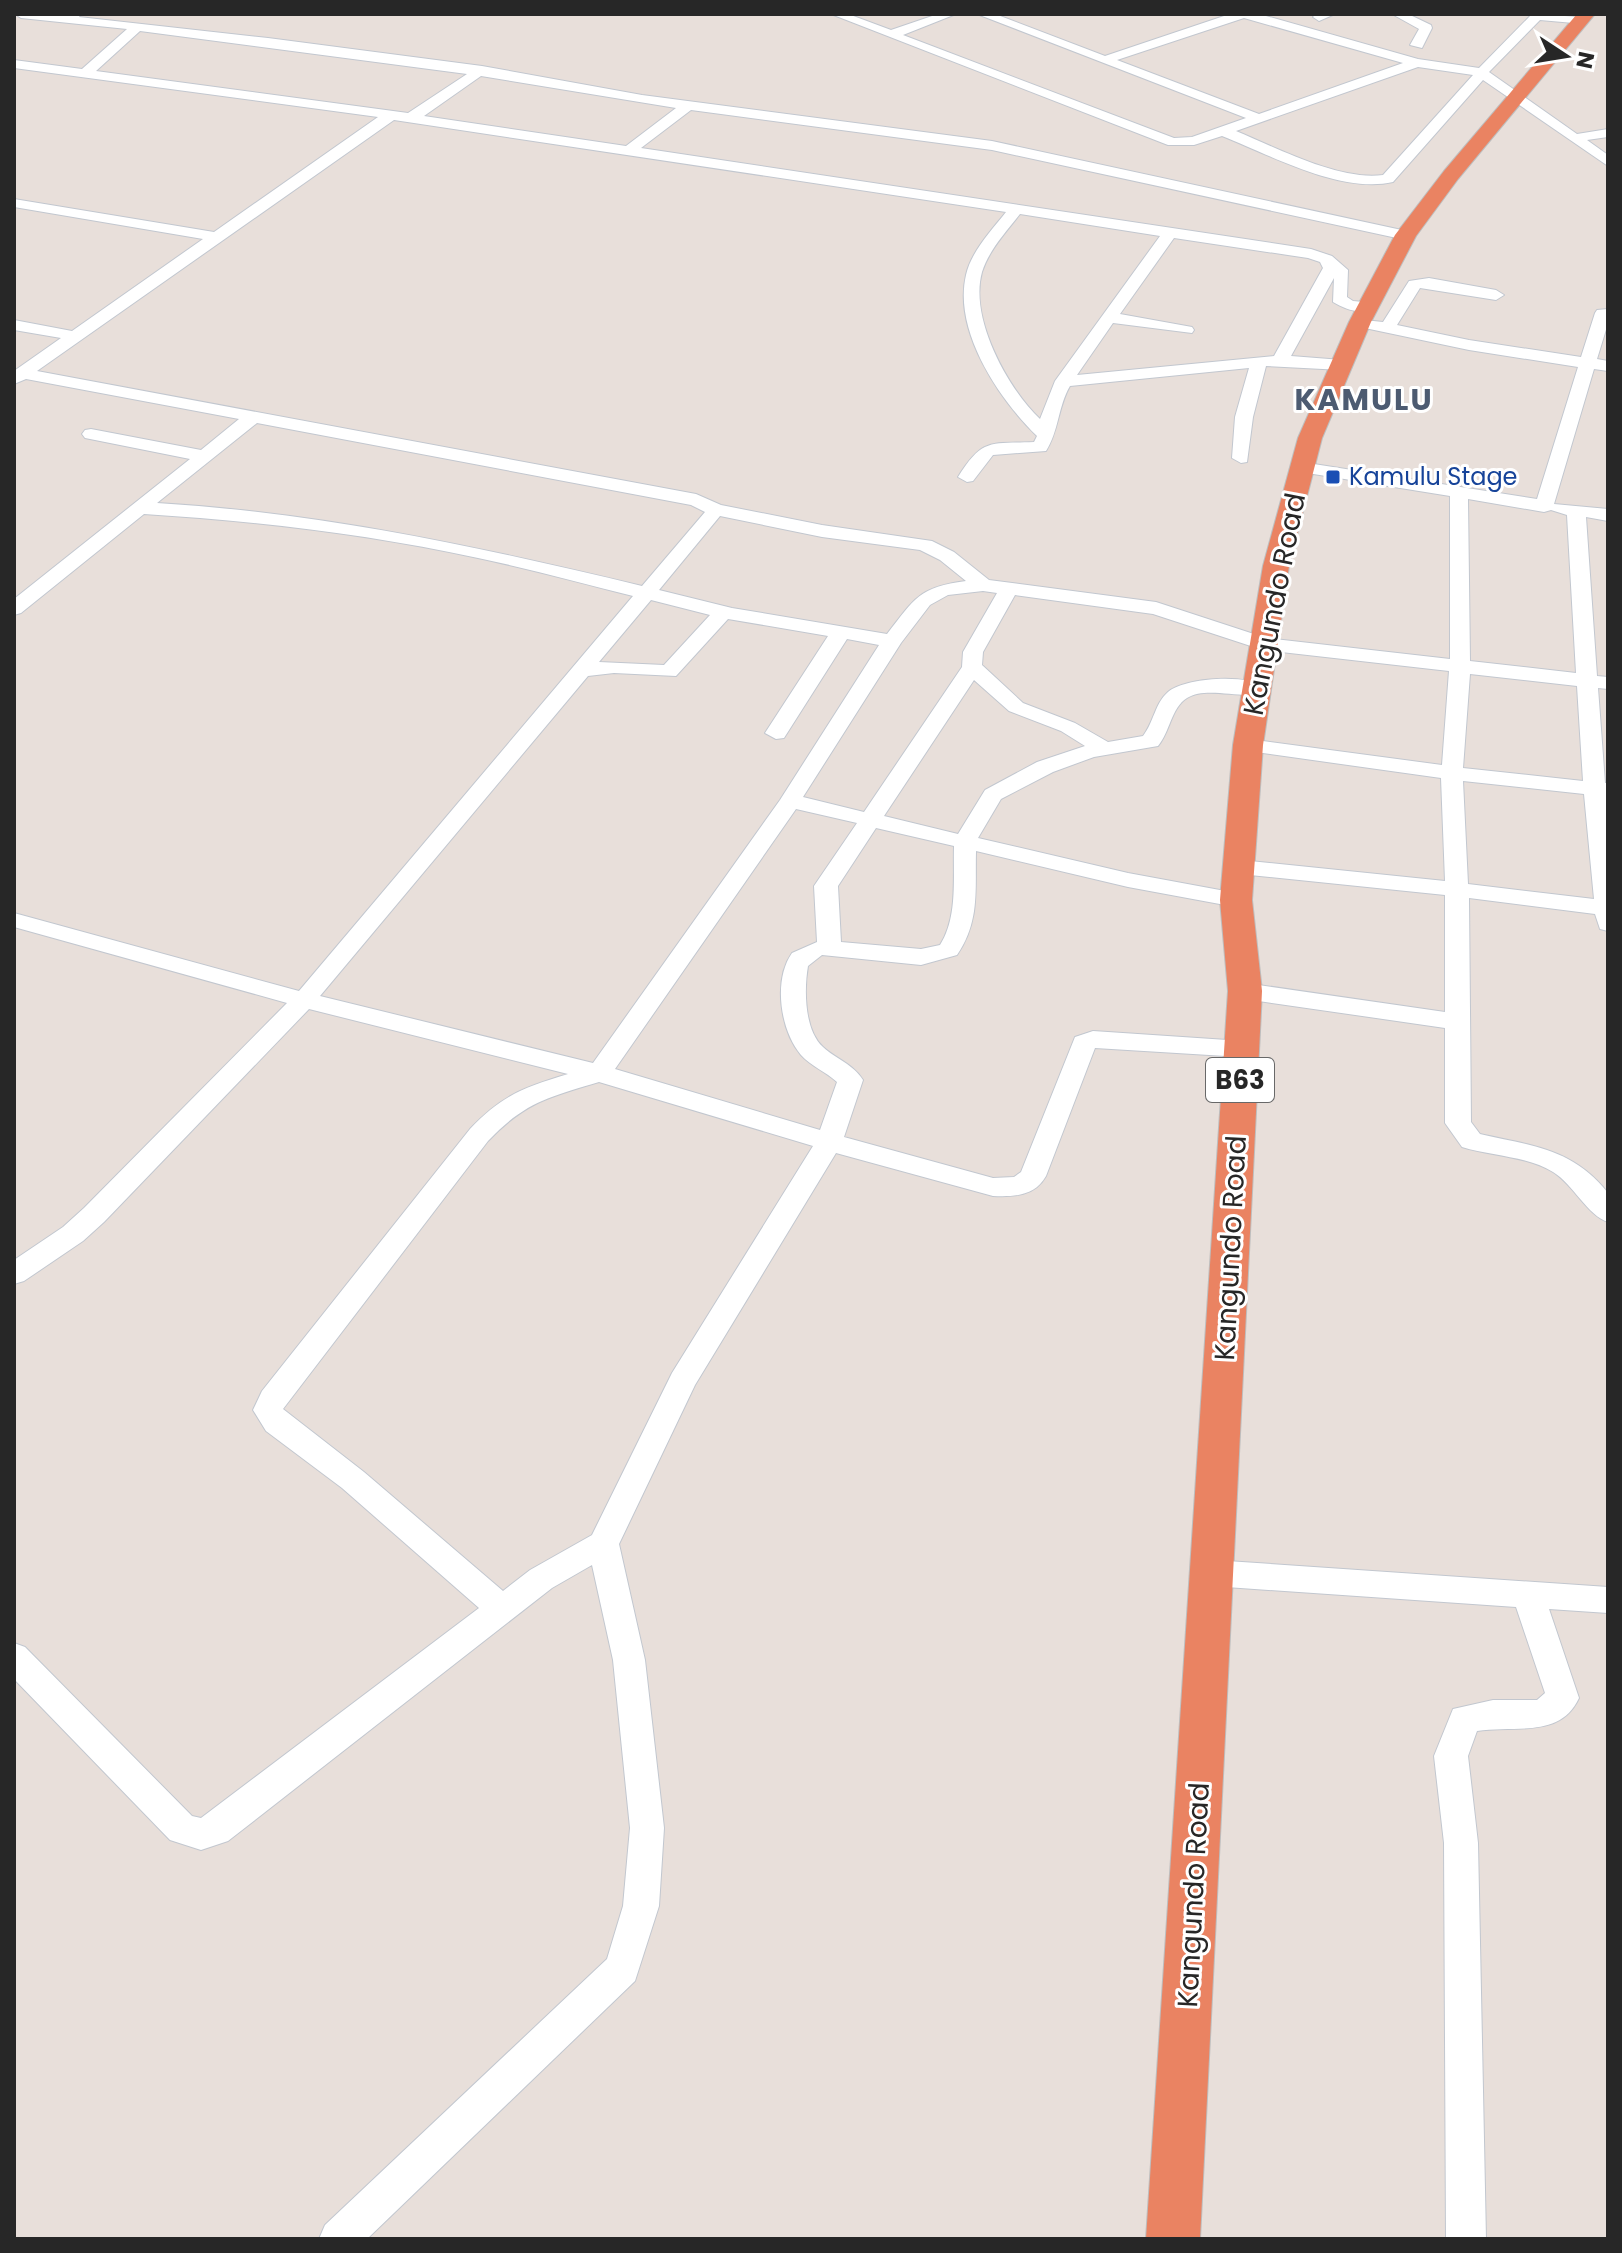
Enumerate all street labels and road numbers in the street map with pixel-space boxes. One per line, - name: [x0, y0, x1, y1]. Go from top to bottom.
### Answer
- street label: Kangundo Road: [1234, 490, 1315, 719]
- road number: B63: [1206, 1058, 1274, 1102]
- street label: Kangundo Road: [1205, 1134, 1256, 1362]
- street label: Kangundo Road: [1168, 1781, 1219, 2009]

